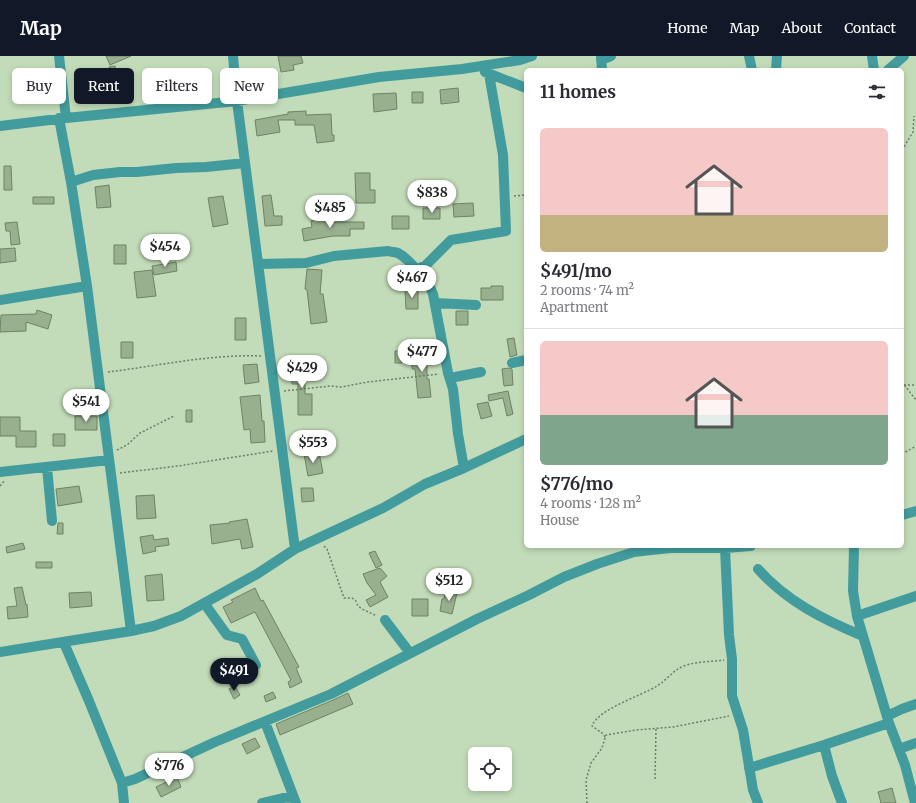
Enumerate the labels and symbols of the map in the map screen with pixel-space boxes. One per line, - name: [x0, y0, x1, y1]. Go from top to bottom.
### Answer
- pin: $838: [408, 180, 456, 214]
- pin: $485: [306, 195, 354, 229]
- pin: $454: [141, 234, 189, 268]
- pin: $467: [388, 265, 436, 299]
- pin: $477: [398, 339, 446, 373]
- pin: $429: [278, 355, 326, 389]
- pin: $541: [62, 389, 110, 423]
- pin: $553: [289, 430, 337, 464]
- pin: $512: [425, 568, 473, 602]
- pin: $491: [210, 658, 258, 692]
- pin: $776: [145, 753, 193, 787]

